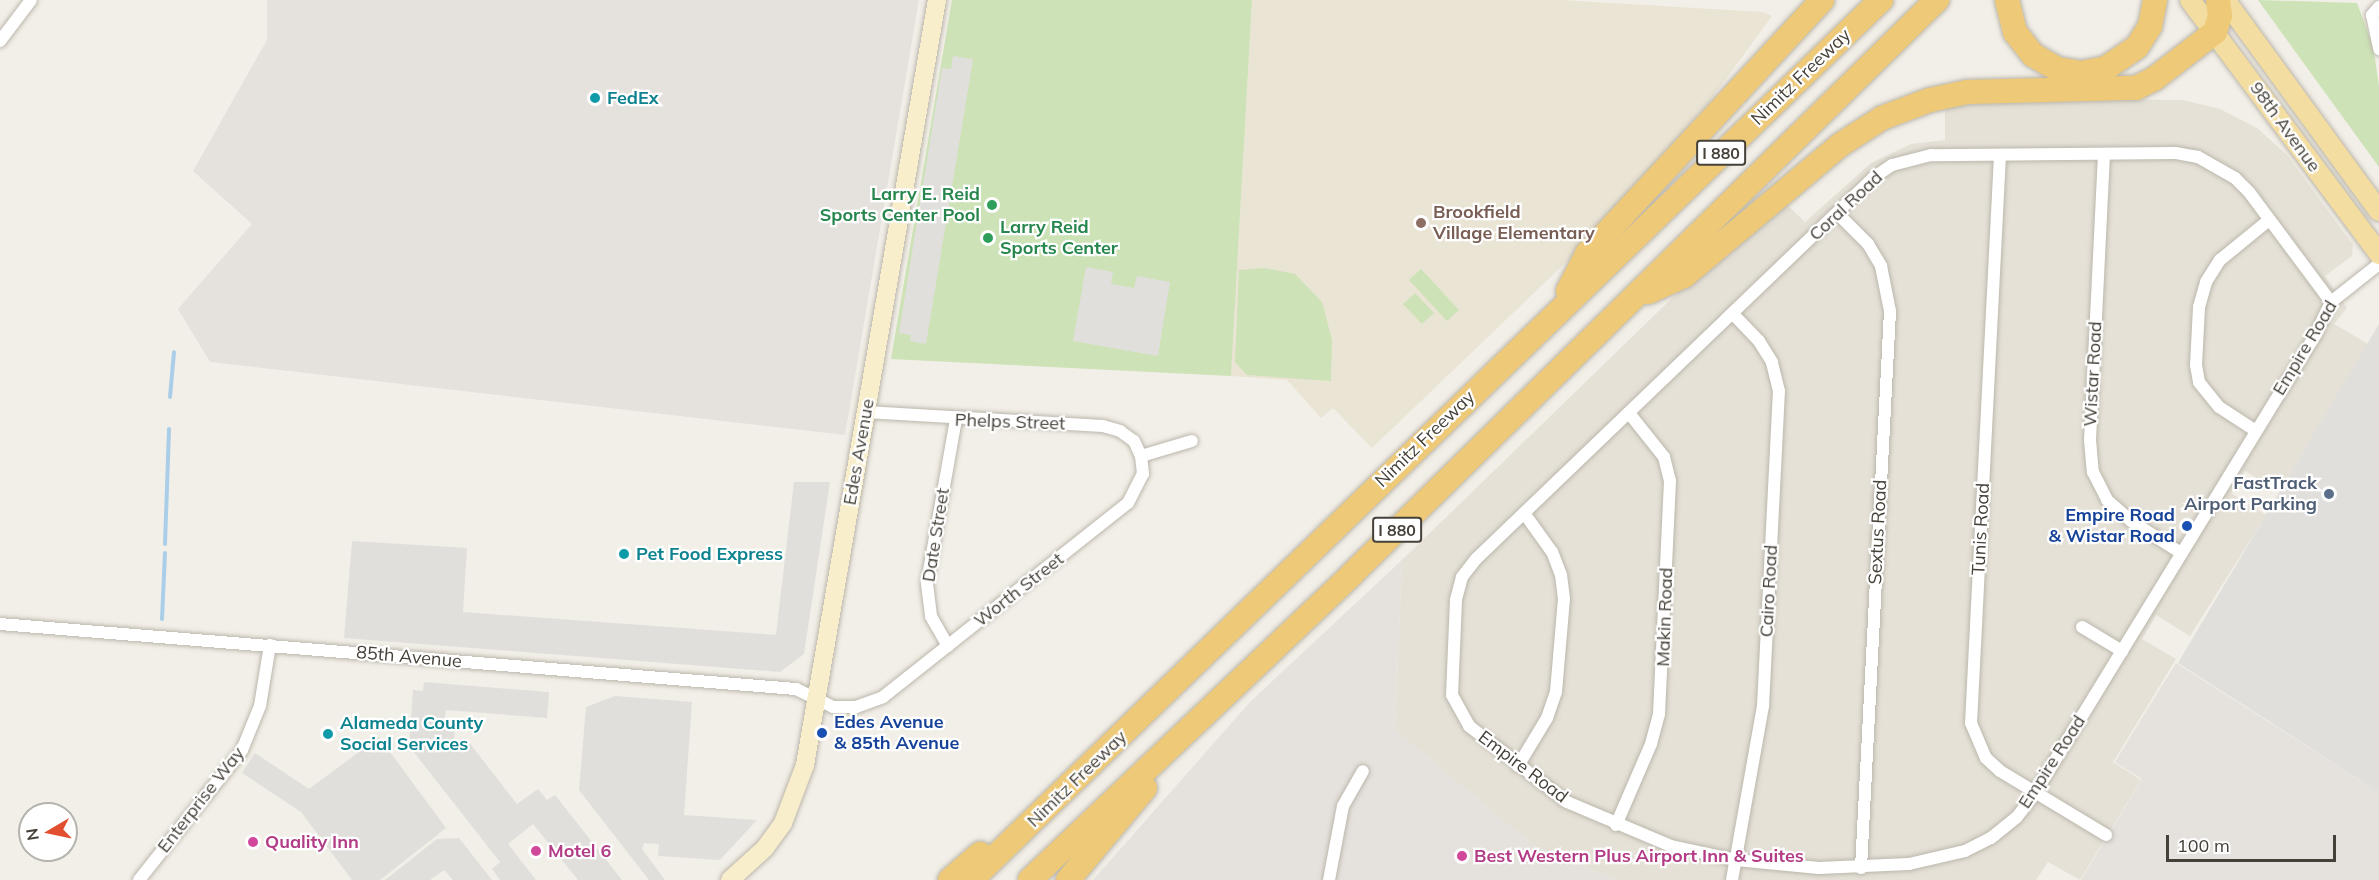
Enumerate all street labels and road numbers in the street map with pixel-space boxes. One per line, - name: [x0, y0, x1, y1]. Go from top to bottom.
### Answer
- street label: Nimitz Freeway: [1747, 24, 1855, 130]
- street label: 98th Avenue: [2245, 78, 2325, 176]
- road number: I 880: [1696, 140, 1746, 166]
- street label: Coral Road: [1805, 167, 1887, 245]
- street label: Empire Road: [2268, 297, 2342, 399]
- street label: Wistar Road: [2079, 321, 2107, 427]
- street label: Nimitz Freeway: [1371, 386, 1479, 492]
- street label: Edes Avenue: [839, 397, 879, 507]
- street label: Phelps Street: [954, 409, 1066, 435]
- street label: Sextus Road: [1864, 479, 1892, 585]
- street label: Tunis Road: [1968, 482, 1994, 576]
- street label: Date Street: [918, 487, 954, 583]
- road number: I 880: [1372, 517, 1422, 543]
- street label: Cairo Road: [1756, 544, 1782, 638]
- street label: Worth Street: [970, 548, 1068, 632]
- street label: Makin Road: [1652, 567, 1678, 667]
- street label: 85th Avenue: [355, 642, 463, 672]
- street label: Empire Road: [2014, 711, 2090, 813]
- street label: Nimitz Freeway: [1023, 726, 1131, 832]
- street label: Empire Road: [1474, 726, 1572, 808]
- street label: Enterprise Way: [153, 743, 249, 857]

